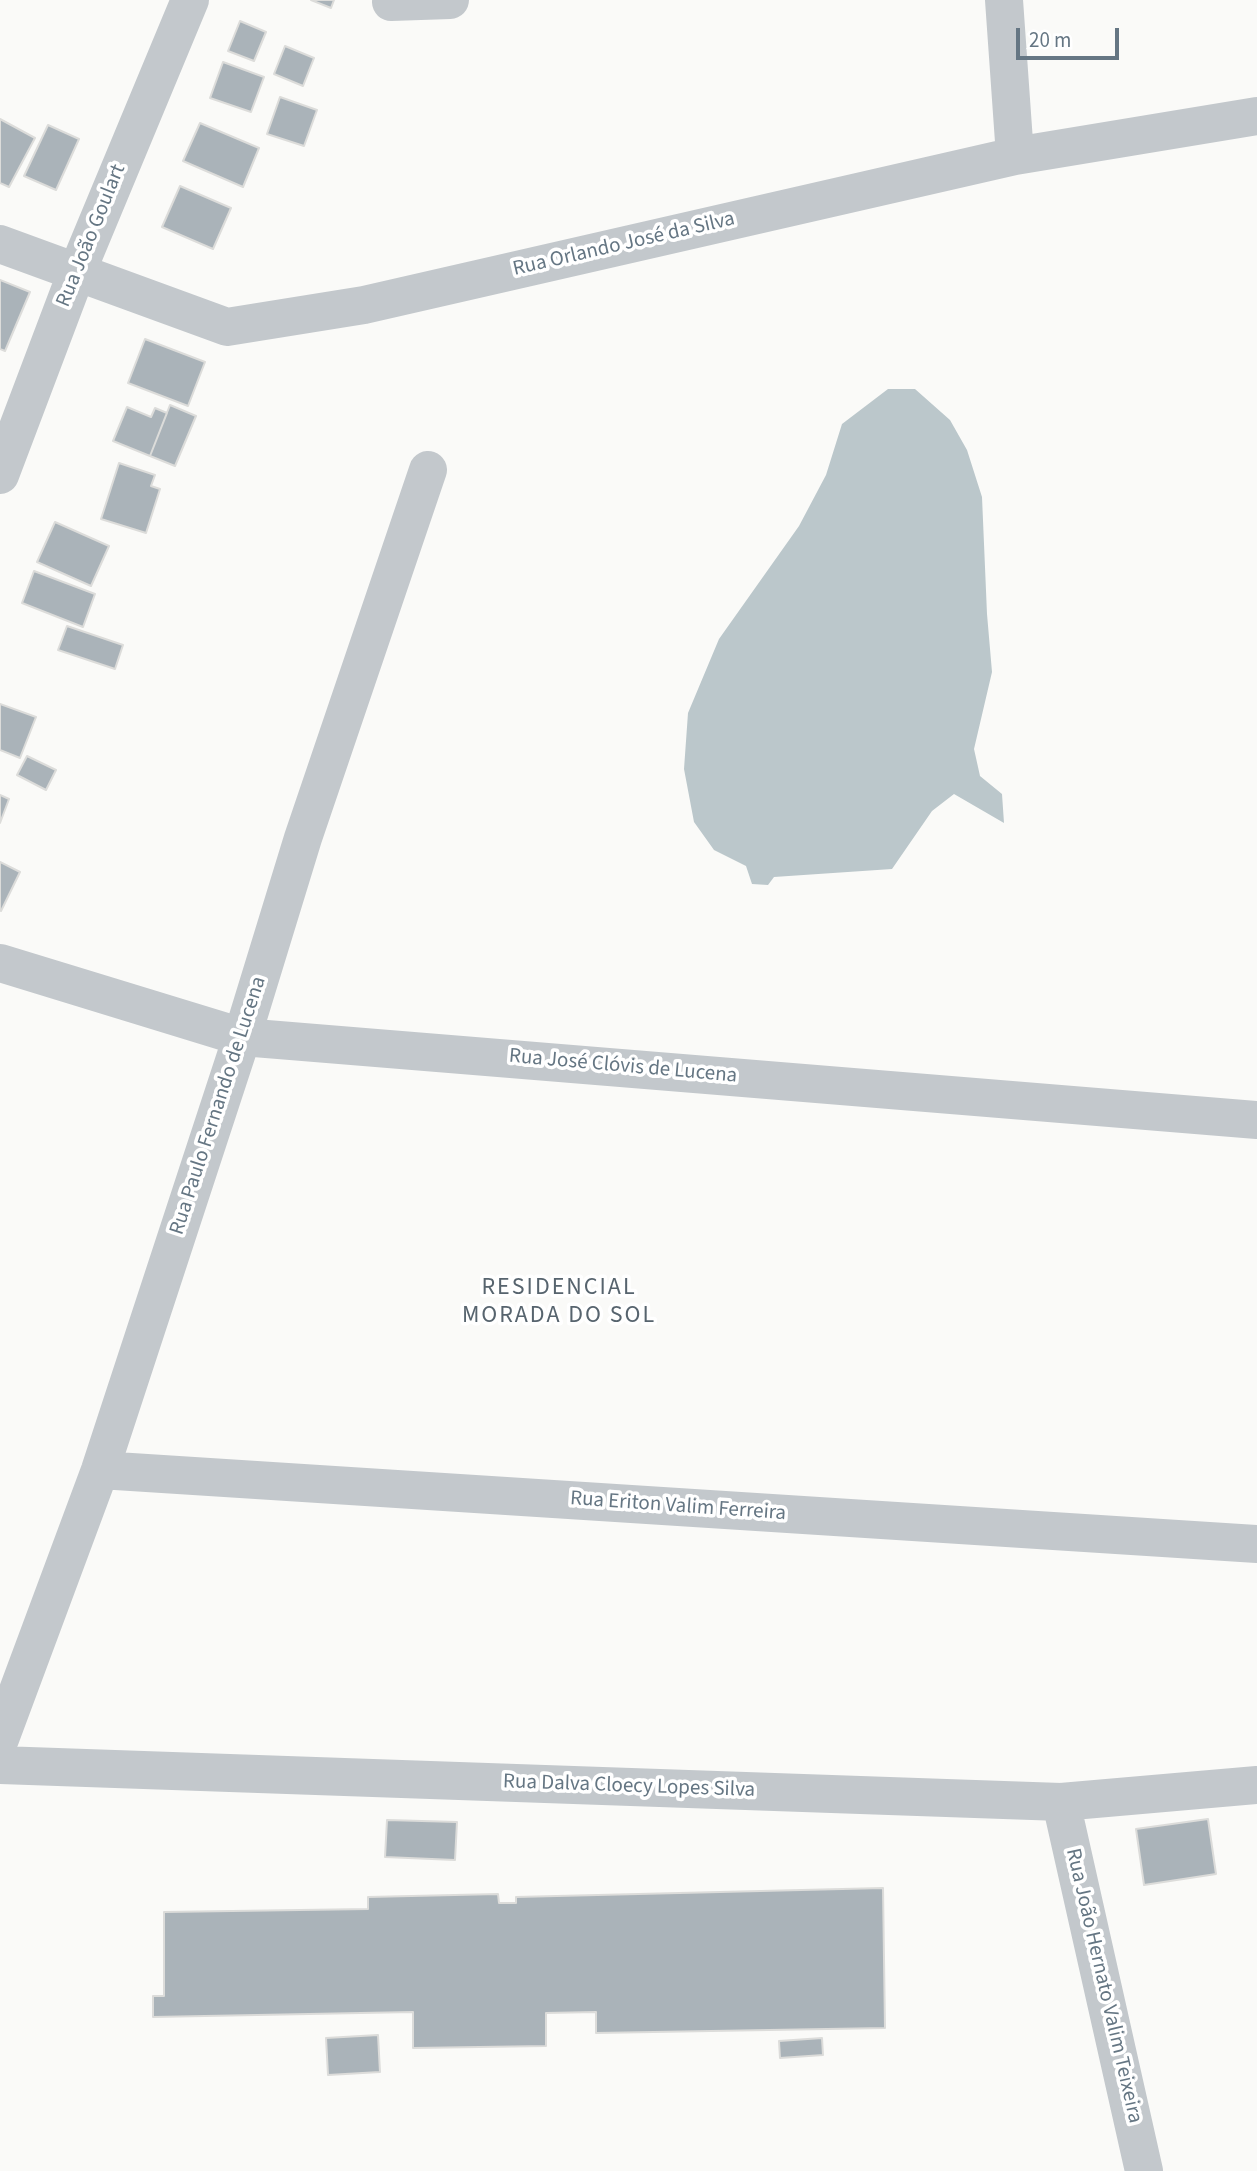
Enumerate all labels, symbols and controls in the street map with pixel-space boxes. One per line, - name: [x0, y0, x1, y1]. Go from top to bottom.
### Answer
- scale bar: [1019, 14, 1122, 58]
- text: 20 m: [1029, 25, 1071, 55]
- street label: Rua João Goulart: [52, 161, 132, 311]
- street label: Rua Orlando José da Silva: [511, 207, 737, 283]
- street label: Rua Paulo Fernando de Lucena: [165, 974, 273, 1238]
- street label: Rua José Clóvis de Lucena: [508, 1044, 738, 1090]
- district label: RESIDENCIAL MORADA DO SOL: [464, 1275, 654, 1331]
- street label: Rua Eriton Valim Ferreira: [569, 1487, 787, 1527]
- street label: Rua Dalva Cloecy Lopes Silva: [503, 1770, 755, 1804]
- street label: Rua João Hernato Valim Teixeira: [1059, 1846, 1147, 2126]

